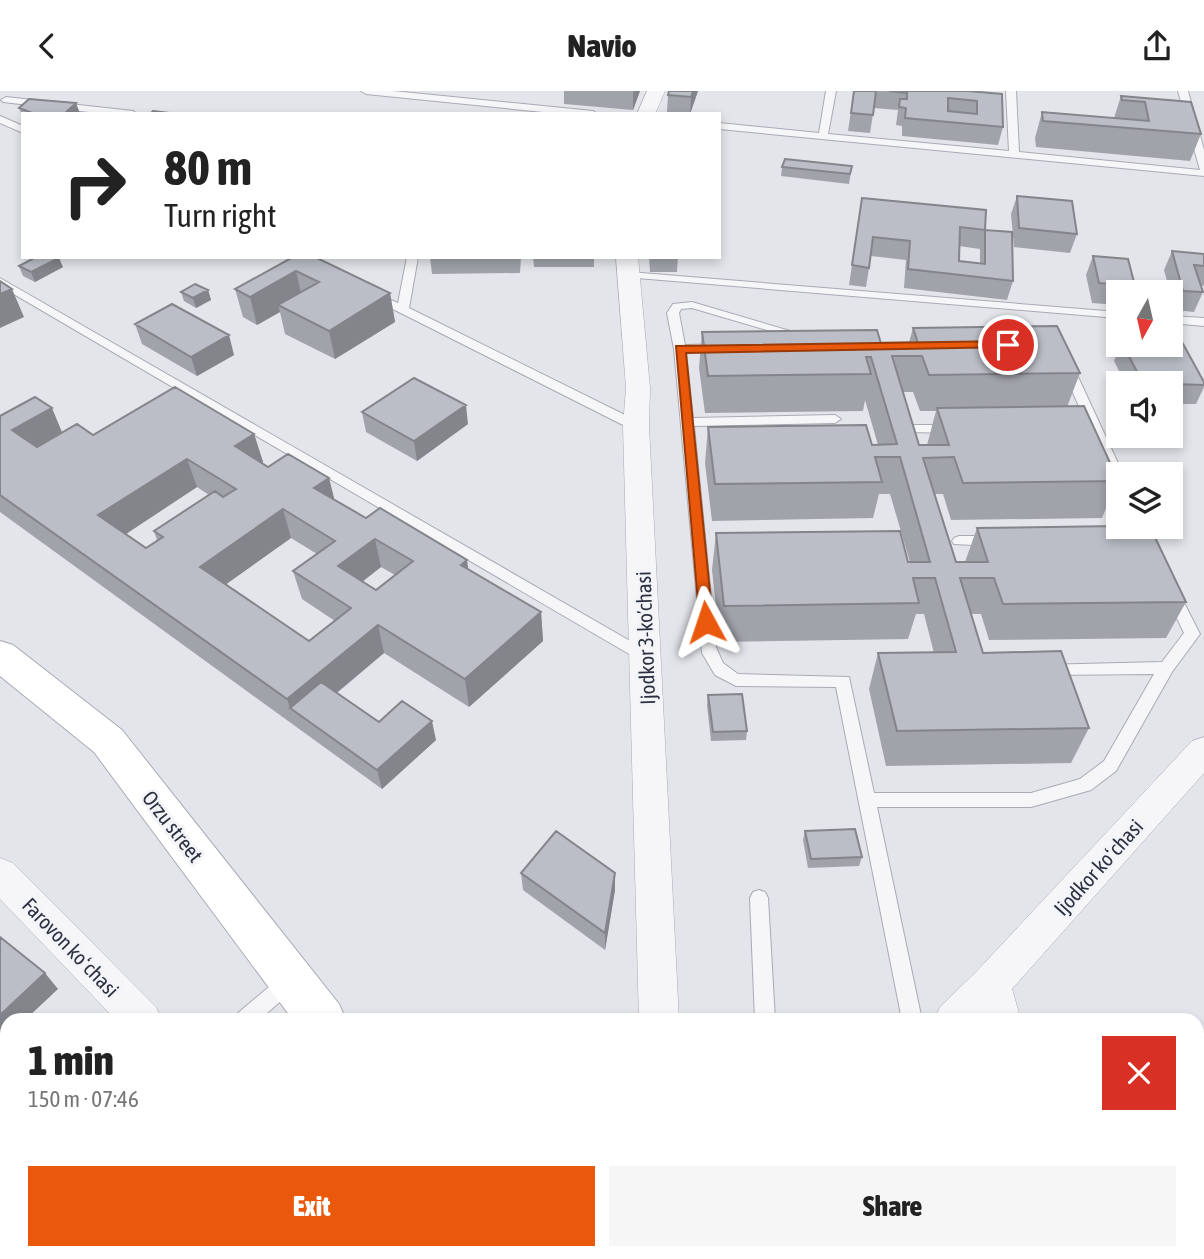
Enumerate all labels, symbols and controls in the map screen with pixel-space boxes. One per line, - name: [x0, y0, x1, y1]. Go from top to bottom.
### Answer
- icon: back: [28, 27, 66, 65]
- text: Navio: [567, 27, 637, 64]
- icon: share: [1138, 27, 1176, 65]
- text: 80 m: [164, 139, 252, 195]
- icon: right: [49, 140, 140, 231]
- text: Turn right: [164, 197, 277, 234]
- north arrow: [1106, 280, 1183, 357]
- map controls: [1106, 280, 1183, 539]
- pin: [978, 315, 1038, 375]
- icon: arrive: [989, 326, 1027, 364]
- button: sound: [1106, 371, 1183, 448]
- button: layers: [1106, 462, 1183, 539]
- street label: Ijodkor 3-koʼchasi: [631, 571, 659, 705]
- position arrow: [669, 585, 743, 659]
- street label: Orzu street: [138, 786, 208, 866]
- street label: Ijodkor koʻchasi: [1049, 814, 1147, 920]
- street label: Farovon koʻchasi: [18, 892, 124, 1002]
- text: 1 min: [28, 1036, 114, 1084]
- button: close: [1102, 1036, 1176, 1110]
- text: 150 m · 07:46: [28, 1086, 139, 1112]
- button: Exit: [28, 1166, 595, 1246]
- button: Share: [609, 1166, 1176, 1246]

